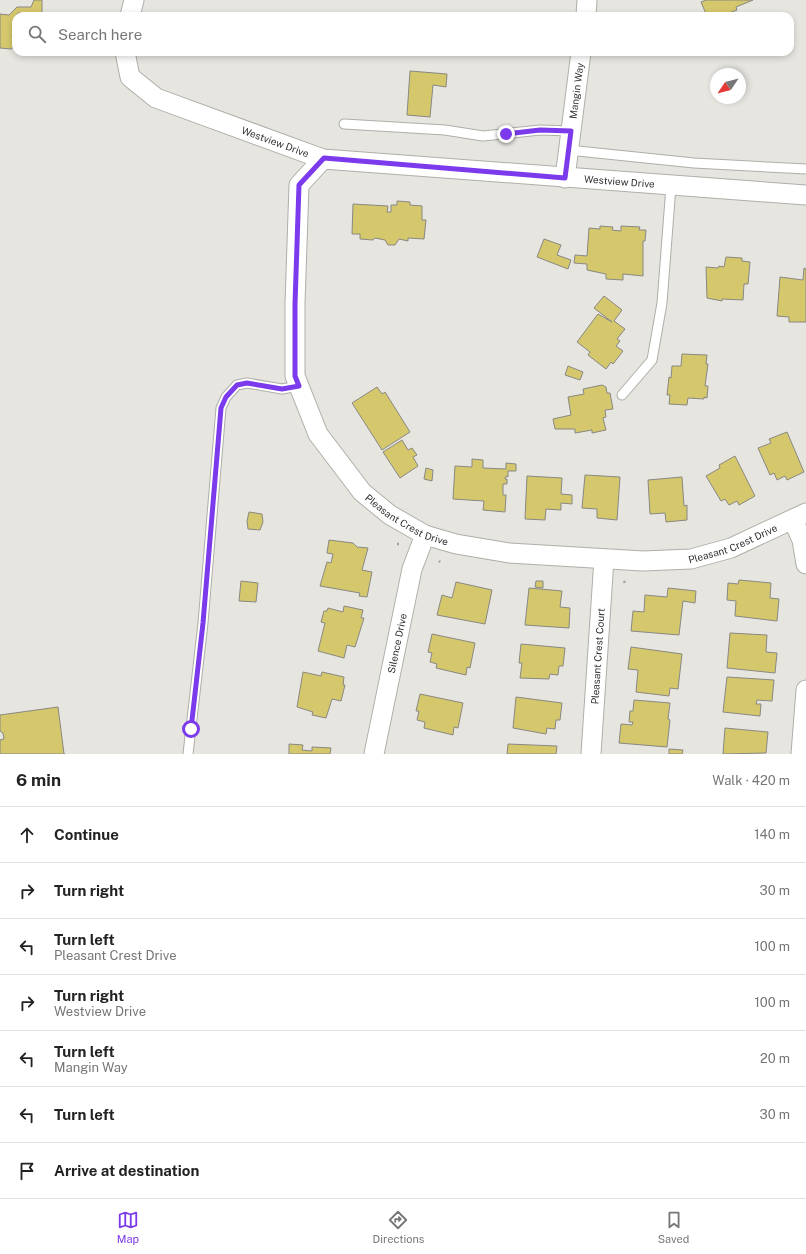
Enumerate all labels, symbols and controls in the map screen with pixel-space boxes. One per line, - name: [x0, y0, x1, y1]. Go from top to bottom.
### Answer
- search box: [12, 12, 794, 56]
- icon: search: [26, 23, 48, 45]
- text: Search here: [58, 26, 142, 43]
- street label: Mangin Way: [567, 61, 586, 120]
- north arrow: [710, 68, 746, 104]
- street label: Westview Drive: [240, 124, 311, 160]
- route end: [497, 125, 515, 143]
- street label: Westview Drive: [584, 172, 656, 190]
- street label: Pleasant Crest Drive: [363, 491, 450, 548]
- street label: Pleasant Crest Drive: [687, 521, 779, 566]
- street label: Pleasant Crest Court: [588, 608, 607, 705]
- street label: Silence Drive: [385, 612, 409, 674]
- route start: [182, 720, 200, 738]
- text: 6 min: [16, 770, 61, 790]
- text: Walk · 420 m: [712, 773, 790, 788]
- icon: ahead: [16, 824, 38, 846]
- text: Continue: [54, 826, 119, 843]
- text: 140 m: [754, 827, 790, 842]
- icon: right: [16, 880, 38, 902]
- text: Turn right: [54, 882, 124, 899]
- text: 30 m: [760, 883, 790, 898]
- text: Turn left: [54, 931, 115, 948]
- icon: left: [16, 936, 38, 958]
- text: 100 m: [754, 939, 790, 954]
- text: Pleasant Crest Drive: [54, 948, 177, 963]
- text: Turn right: [54, 987, 124, 1004]
- icon: right: [16, 992, 38, 1014]
- text: 100 m: [754, 995, 790, 1010]
- text: Westview Drive: [54, 1004, 146, 1019]
- text: Turn left: [54, 1043, 115, 1060]
- icon: left: [16, 1048, 38, 1070]
- text: 20 m: [760, 1051, 790, 1066]
- text: Mangin Way: [54, 1060, 128, 1075]
- icon: left: [16, 1104, 38, 1126]
- text: Turn left: [54, 1106, 115, 1123]
- text: 30 m: [760, 1107, 790, 1122]
- icon: arrive: [16, 1160, 38, 1182]
- text: Arrive at destination: [54, 1162, 199, 1179]
- tab: Map: [117, 1209, 139, 1245]
- tab: Directions: [373, 1209, 424, 1245]
- tab: Saved: [658, 1209, 689, 1245]

